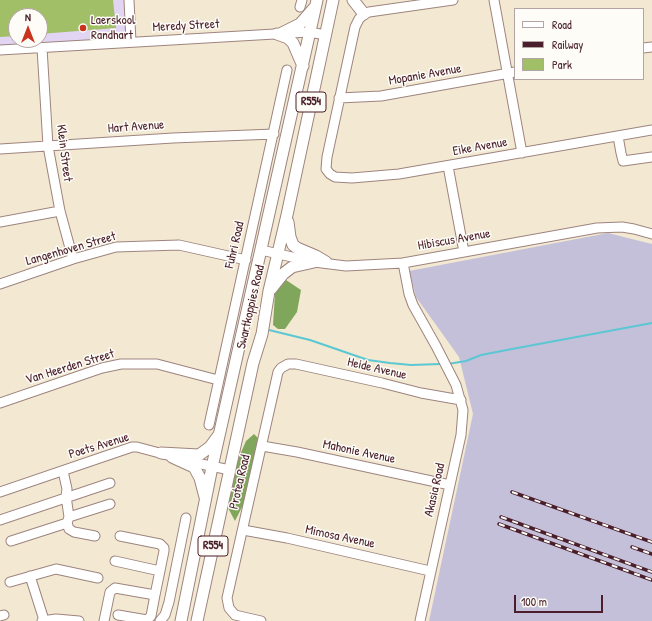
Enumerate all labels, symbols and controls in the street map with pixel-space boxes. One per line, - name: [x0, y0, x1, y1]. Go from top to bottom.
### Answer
- north arrow: [8, 8, 48, 48]
- legend: [514, 8, 644, 80]
- text: N: [25, 10, 31, 24]
- place label: Laerskool Randhart: [91, 13, 135, 44]
- street label: Meredy Street: [152, 16, 220, 36]
- text: Road: [552, 16, 572, 33]
- marker: Laerskool Randhart: [78, 23, 88, 33]
- text: Railway: [552, 36, 583, 53]
- text: Park: [552, 56, 572, 73]
- street label: Mopanie Avenue: [387, 61, 463, 89]
- road number: R554: [296, 92, 326, 112]
- street label: Hart Avenue: [107, 117, 165, 137]
- street label: Klein Street: [53, 124, 75, 182]
- street label: Eike Avenue: [451, 135, 509, 159]
- street label: Fuhri Road: [222, 220, 248, 270]
- street label: Hibiscus Avenue: [416, 226, 492, 254]
- street label: Langenhoven Street: [24, 229, 118, 269]
- street label: Swartkoppies Road: [234, 263, 268, 351]
- street label: Van Heerden Street: [24, 346, 116, 388]
- street label: Heide Avenue: [346, 355, 408, 383]
- street label: Poets Avenue: [67, 429, 131, 463]
- street label: Mahonie Avenue: [321, 437, 397, 467]
- street label: Protea Road: [226, 453, 254, 511]
- street label: Akasia Road: [421, 462, 449, 518]
- street label: Mimosa Avenue: [304, 522, 376, 552]
- road number: R554: [198, 536, 228, 556]
- scale bar: [516, 587, 605, 613]
- text: 100 m: [521, 593, 547, 610]

